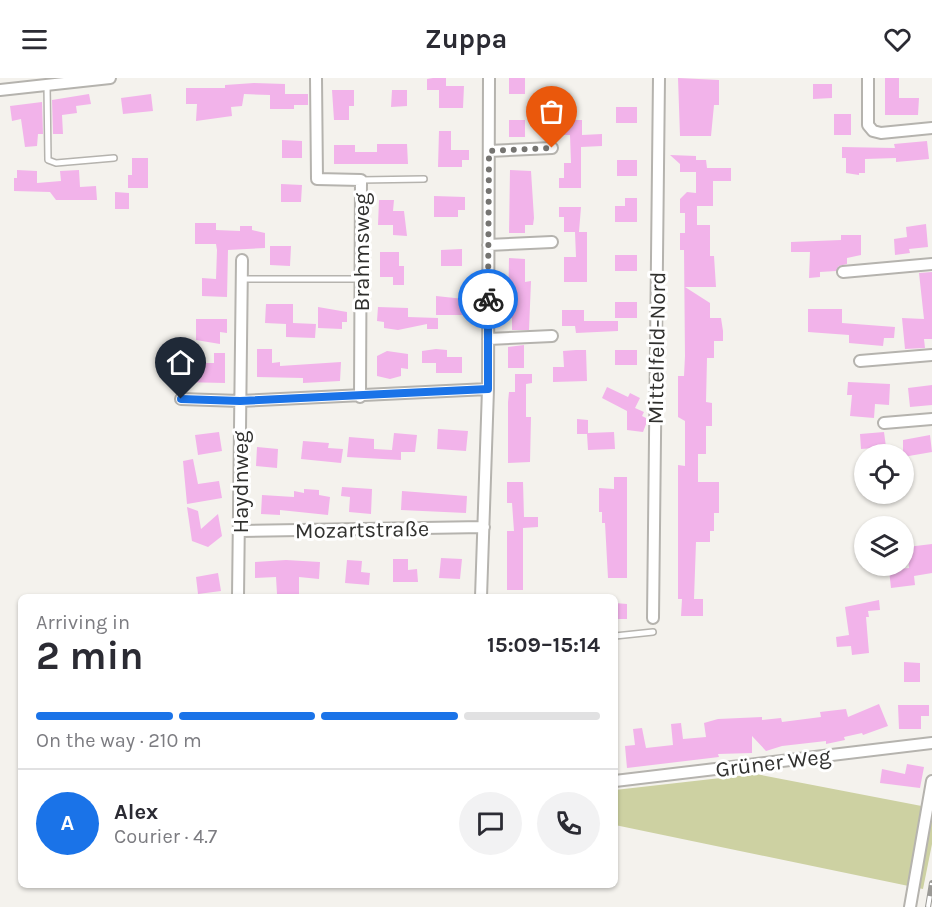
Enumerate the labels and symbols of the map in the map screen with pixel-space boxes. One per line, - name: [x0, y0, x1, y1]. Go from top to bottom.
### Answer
- pin: [526, 86, 577, 148]
- street label: Brahmsweg: [349, 192, 375, 311]
- courier: [458, 269, 518, 329]
- street label: Mittelfeld-Nord: [643, 271, 671, 425]
- pin: [155, 337, 206, 399]
- street label: Haydnweg: [228, 430, 254, 534]
- street label: Mozartstraße: [295, 516, 429, 544]
- street label: Grüner Weg: [714, 743, 833, 783]

